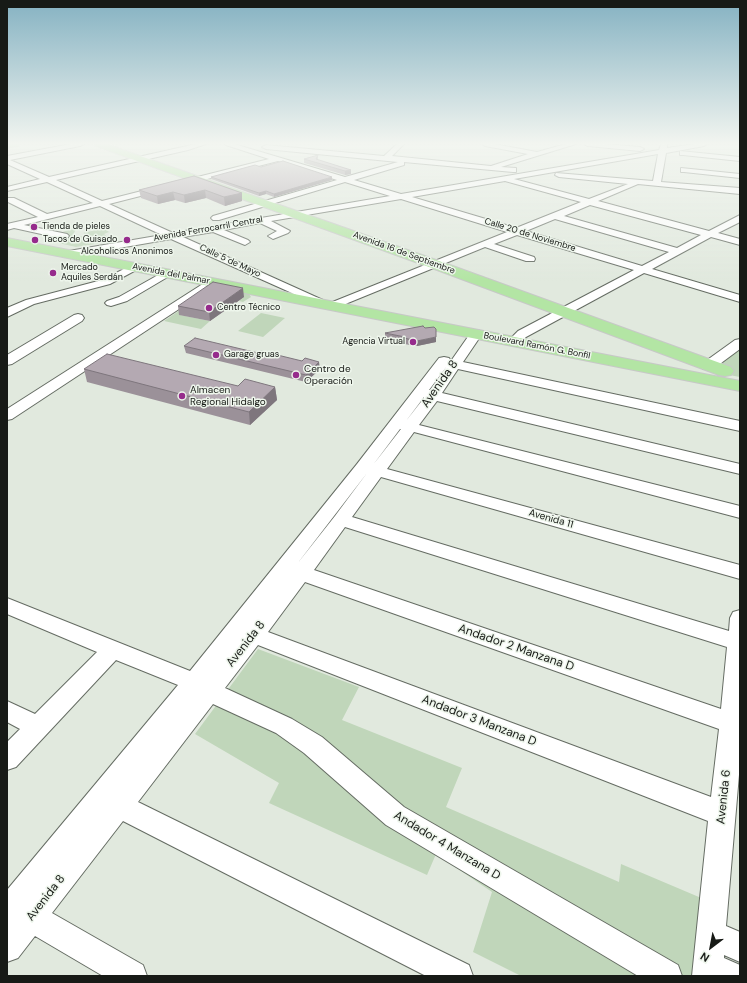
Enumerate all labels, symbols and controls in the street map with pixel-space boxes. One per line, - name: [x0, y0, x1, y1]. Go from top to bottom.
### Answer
- street label: Avenida Ferrocarril Central: [153, 214, 263, 244]
- street label: Calle 20 de Noviembre: [483, 216, 577, 254]
- marker: Tienda de pieles: [29, 222, 39, 232]
- place label: Tienda de pieles: [42, 222, 110, 232]
- street label: Avenida 16 de Septiembre: [351, 229, 457, 277]
- marker: Tacos de Guisado: [30, 235, 40, 245]
- place label: Tacos de Guisado: [43, 235, 117, 245]
- marker: Alcoholicos Anonimos: [122, 235, 132, 245]
- street label: Calle 5 de Mayo: [198, 242, 262, 280]
- place label: Alcoholicos Anonimos: [81, 247, 173, 257]
- street label: Avenida del Palmar: [131, 261, 211, 287]
- place label: Mercado Aquiles Serdán: [61, 263, 123, 284]
- marker: Mercado Aquiles Serdán: [48, 268, 58, 278]
- marker: Centro Técnico: [204, 303, 214, 313]
- place label: Centro Técnico: [217, 303, 280, 313]
- street label: Boulevard Ramón G. Bonfil: [483, 330, 591, 362]
- place label: Agencia Virtual: [342, 337, 405, 347]
- marker: Agencia Virtual: [408, 337, 418, 347]
- marker: Garage gruas: [211, 350, 221, 360]
- place label: Garage gruas: [224, 350, 279, 360]
- street label: Avenida 8: [418, 358, 462, 410]
- place label: Centro de Operación: [304, 363, 353, 386]
- marker: Centro de Operación: [291, 370, 301, 380]
- place label: Almacen Regional Hidalgo: [190, 384, 266, 408]
- marker: Almacen Regional Hidalgo: [177, 391, 187, 401]
- street label: Avenida 11: [527, 507, 575, 531]
- street label: Avenida 8: [224, 618, 268, 670]
- street label: Andador 2 Manzana D: [456, 621, 576, 675]
- street label: Andador 3 Manzana D: [420, 692, 538, 750]
- street label: Avenida 6: [714, 769, 734, 825]
- street label: Andador 4 Manzana D: [391, 808, 503, 884]
- street label: Avenida 8: [24, 872, 68, 924]
- north arrow: [691, 927, 731, 967]
- text: N: [698, 949, 712, 965]

